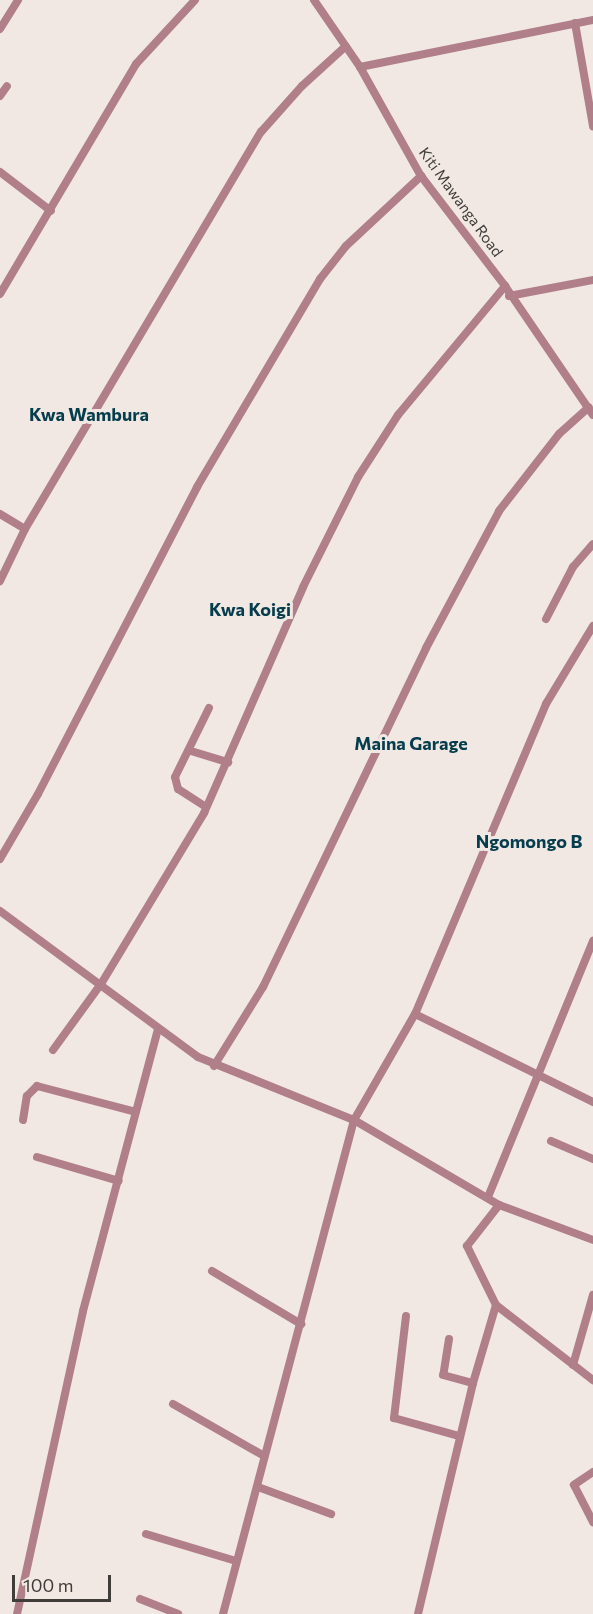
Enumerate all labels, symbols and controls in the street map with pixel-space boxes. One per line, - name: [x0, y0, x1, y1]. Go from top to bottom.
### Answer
- street label: Kiti Mawanga Road: [415, 144, 507, 260]
- district label: Kwa Wambura: [29, 403, 149, 425]
- district label: Kwa Koigi: [209, 598, 291, 620]
- district label: Maina Garage: [354, 732, 468, 754]
- district label: Ngomongo B: [476, 830, 582, 852]
- scale bar: [15, 1563, 114, 1601]
- text: 100 m: [23, 1574, 73, 1596]

